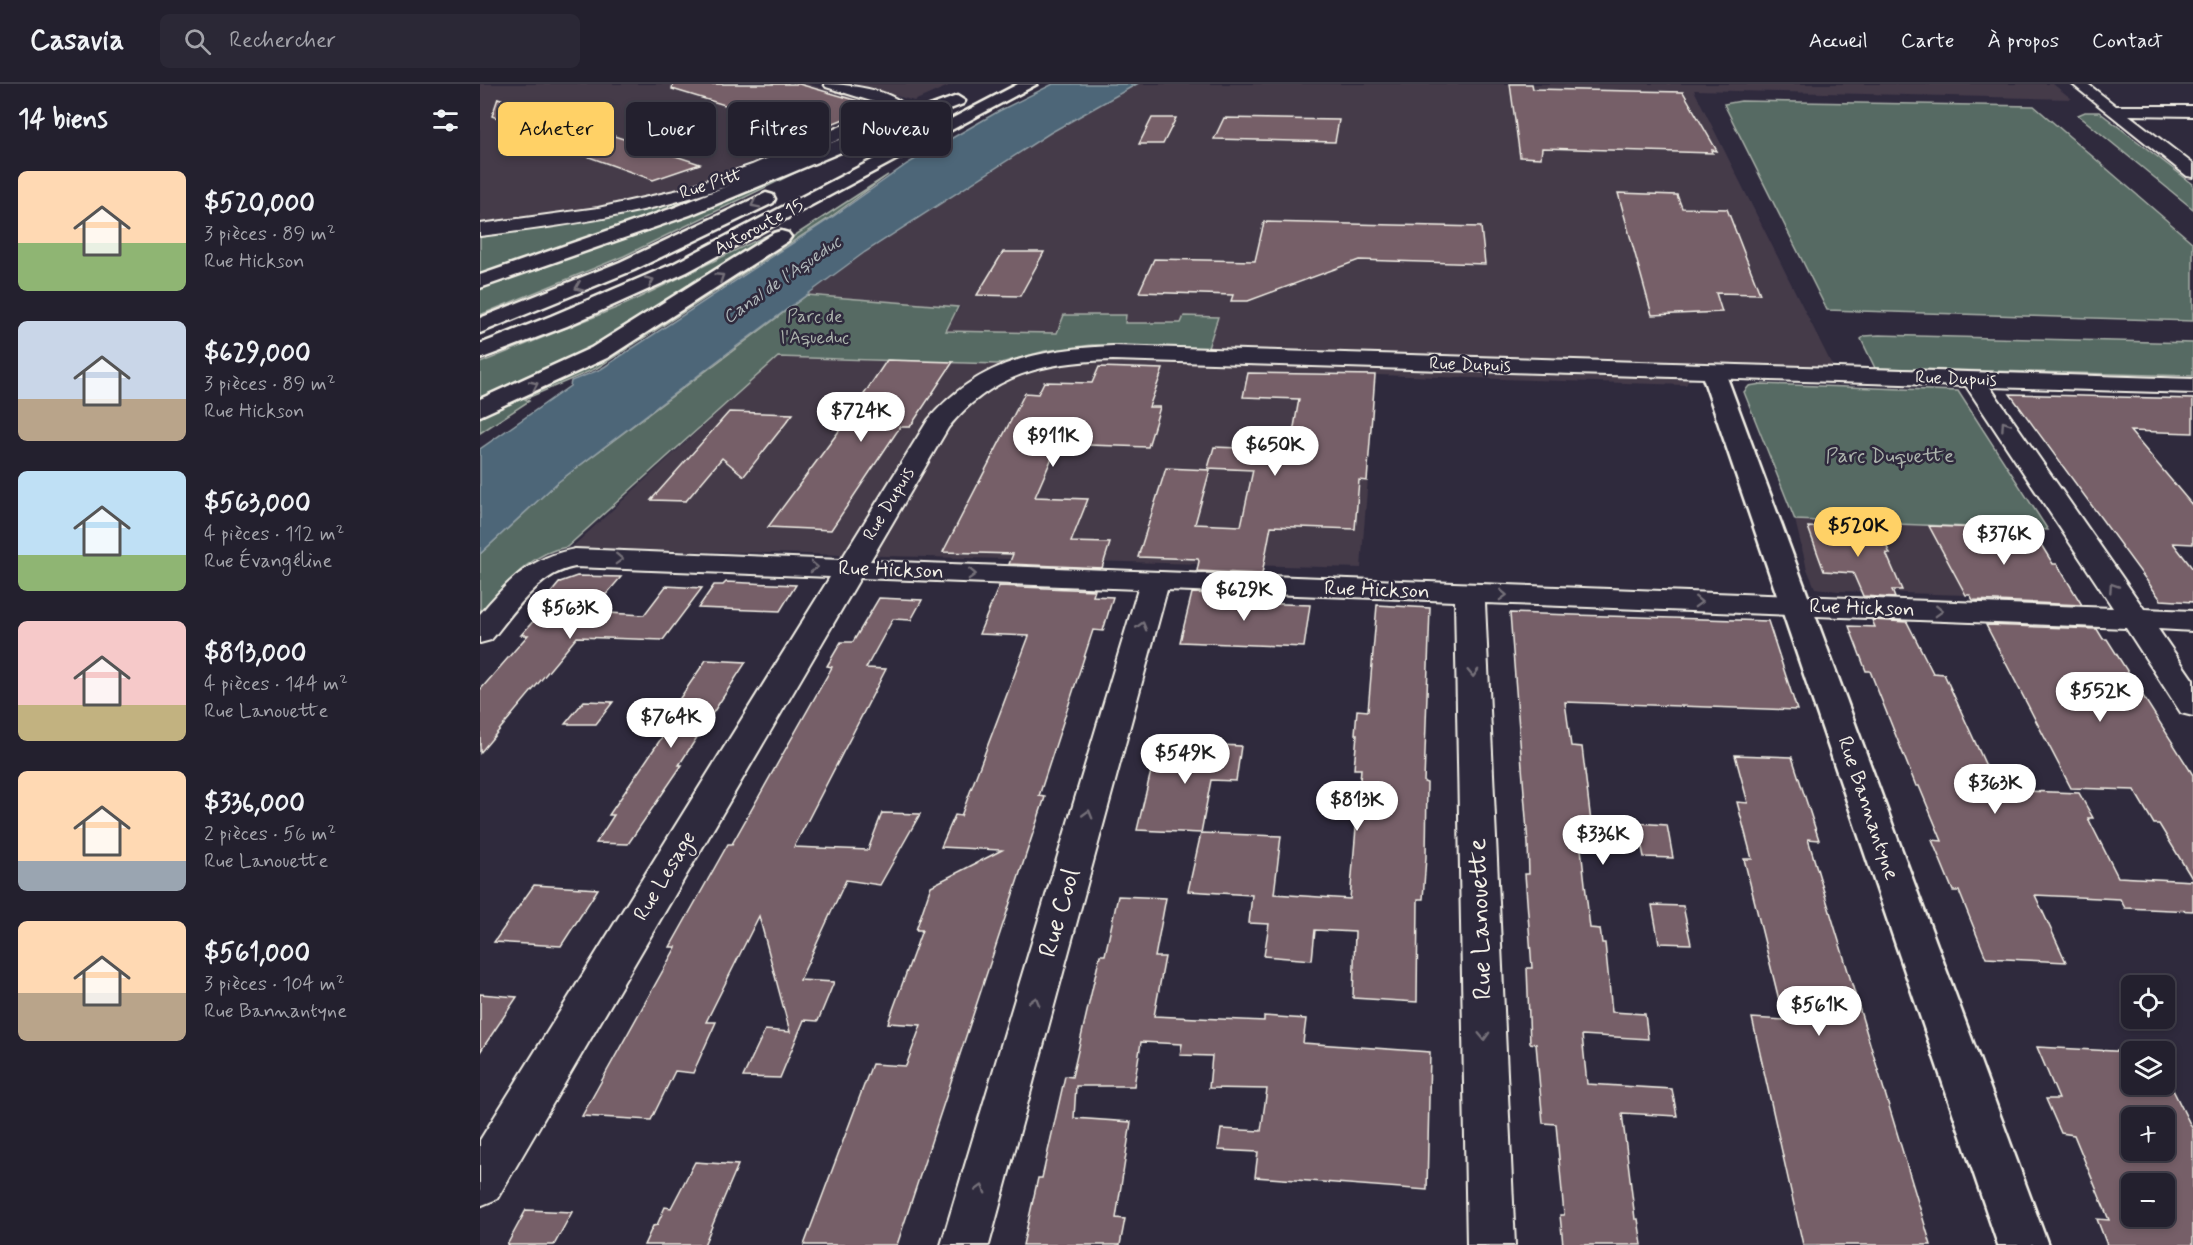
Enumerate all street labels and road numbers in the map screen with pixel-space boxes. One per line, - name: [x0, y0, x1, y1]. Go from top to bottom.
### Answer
- street label: Rue Pitt: [676, 162, 746, 205]
- street label: Autoroute 15: [710, 193, 808, 261]
- street label: Rue Dupuis: [1429, 352, 1511, 378]
- street label: Rue Dupuis: [1915, 366, 1997, 392]
- street label: Rue Dupuis: [858, 463, 920, 545]
- street label: Rue Hickson: [838, 554, 944, 586]
- street label: Rue Hickson: [1324, 574, 1430, 606]
- street label: Rue Hickson: [1809, 592, 1915, 624]
- street label: Rue Bannantyne: [1830, 732, 1906, 884]
- street label: Rue Lesage: [627, 826, 704, 927]
- street label: Rue Lanouette: [1461, 837, 1501, 1000]
- street label: Rue Cool: [1031, 865, 1089, 961]

